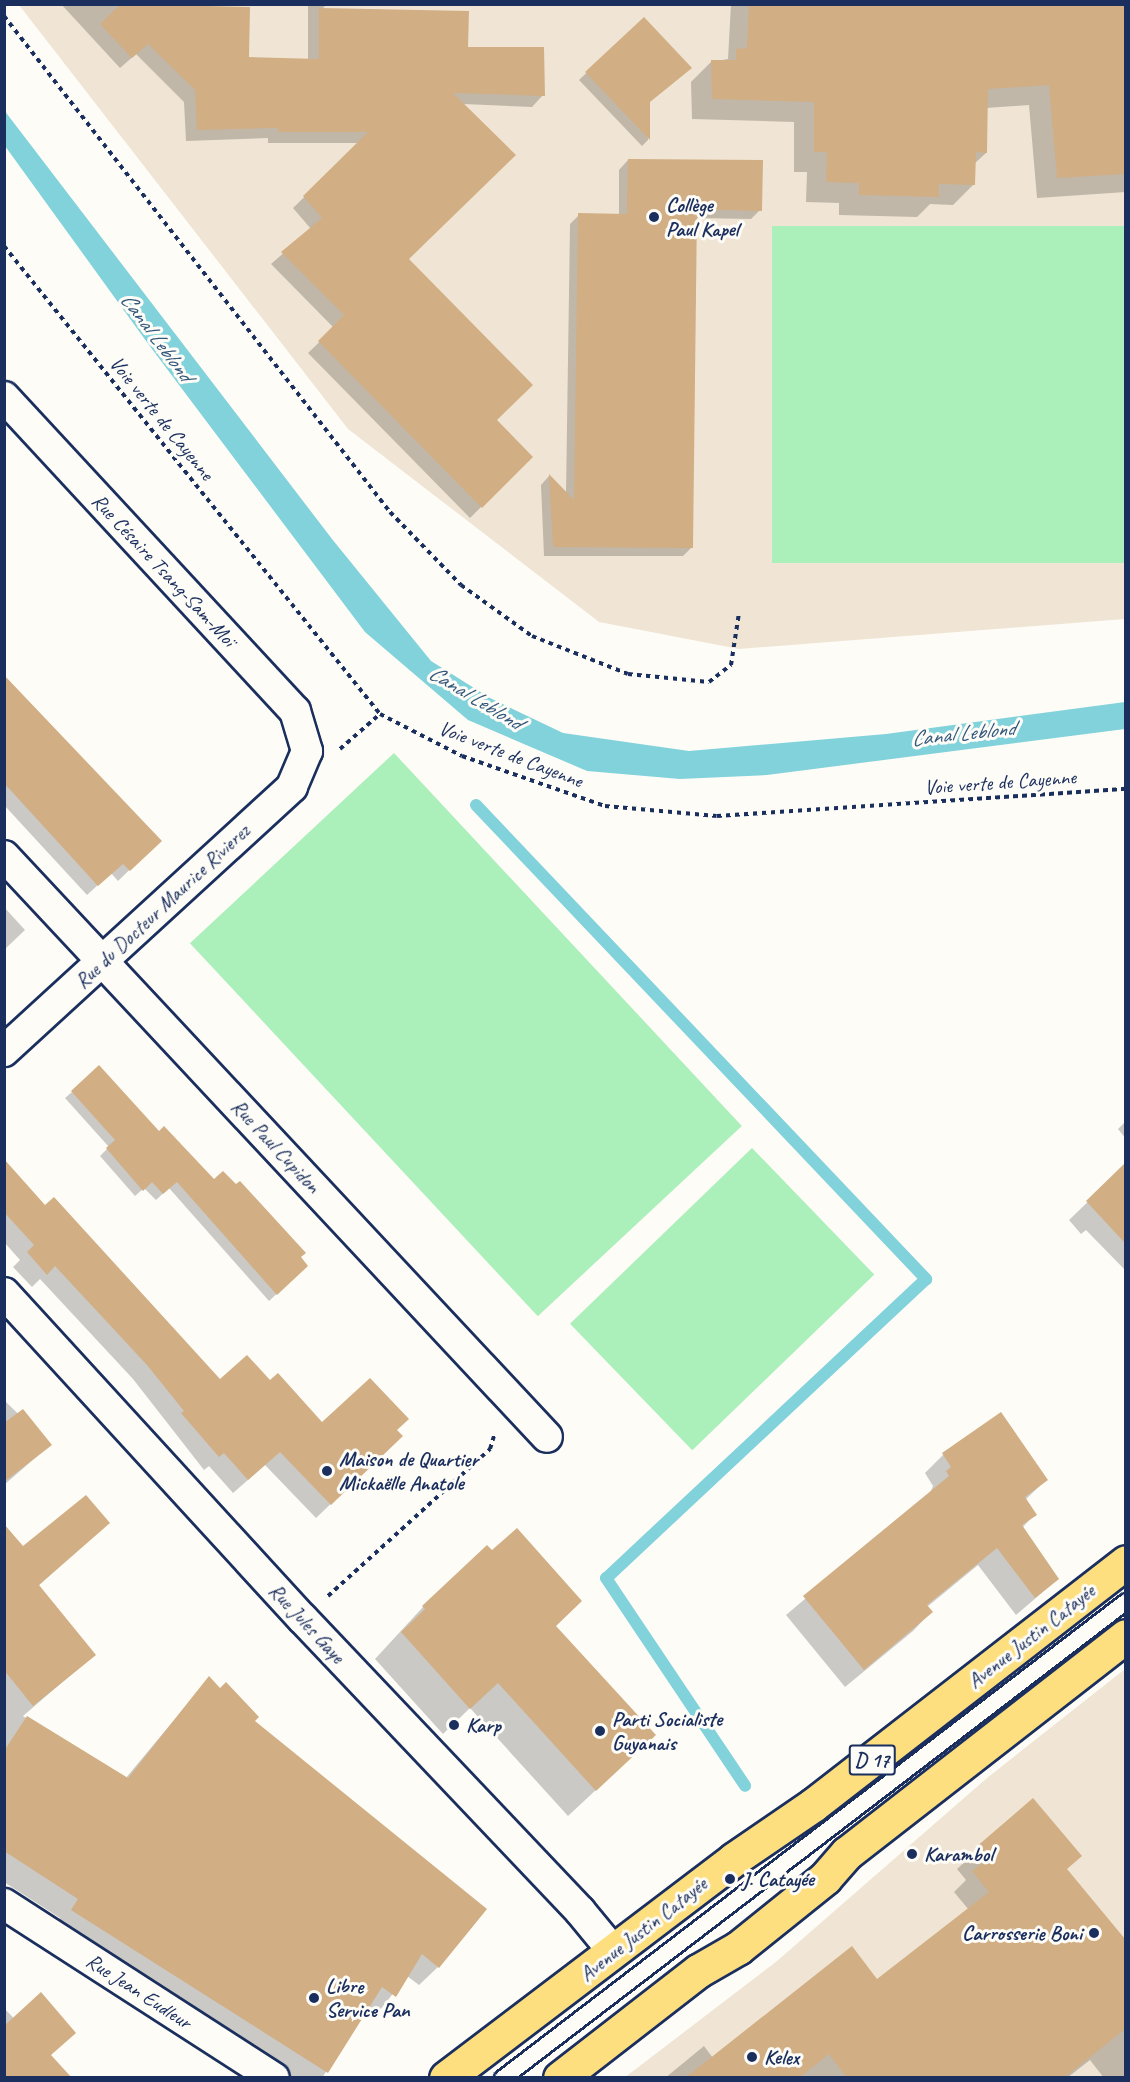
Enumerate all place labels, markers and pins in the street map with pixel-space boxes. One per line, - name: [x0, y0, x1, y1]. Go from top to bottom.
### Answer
- place label: Collège Paul Kapel: [666, 192, 739, 242]
- marker: Collège Paul Kapel: [647, 210, 661, 224]
- place label: Maison de Quartier Mickaëlle Anatole: [339, 1446, 478, 1496]
- marker: Maison de Quartier Mickaëlle Anatole: [320, 1464, 334, 1478]
- place label: Parti Socialiste Guyanais: [612, 1706, 722, 1756]
- place label: Karp: [466, 1712, 501, 1738]
- marker: Karp: [447, 1718, 461, 1732]
- marker: Parti Socialiste Guyanais: [593, 1724, 607, 1738]
- place label: Karambol: [924, 1841, 993, 1867]
- marker: Karambol: [905, 1847, 919, 1861]
- place label: J. Catayée: [742, 1866, 814, 1892]
- marker: J. Catayée: [723, 1872, 737, 1886]
- place label: Carrosserie Boni: [962, 1920, 1082, 1946]
- marker: Carrosserie Boni: [1087, 1926, 1101, 1940]
- place label: Libre Service Pan: [326, 1973, 410, 2023]
- marker: Libre Service Pan: [307, 1991, 321, 2005]
- place label: Kelex: [764, 2044, 799, 2070]
- marker: Kelex: [745, 2050, 759, 2064]

